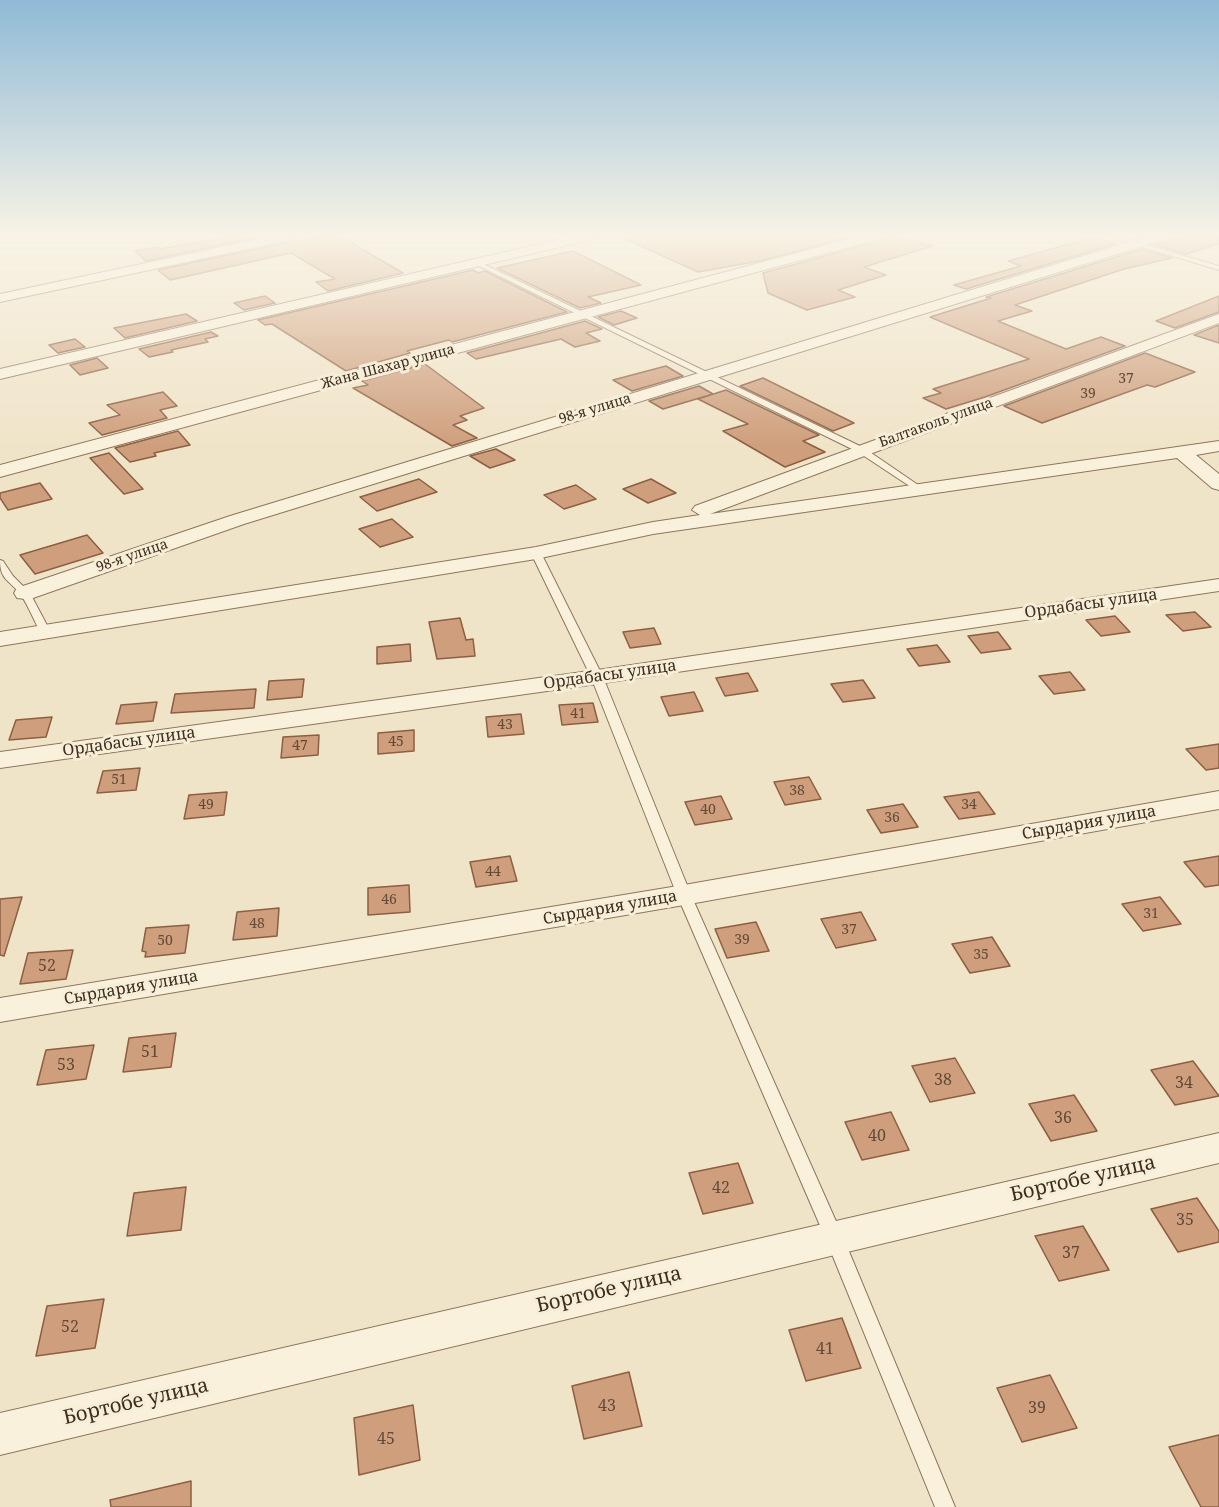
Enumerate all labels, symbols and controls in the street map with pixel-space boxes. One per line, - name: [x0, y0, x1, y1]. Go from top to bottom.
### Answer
- street label: Жана Шахар улица: [319, 341, 457, 393]
- house number: 37: [1118, 371, 1134, 387]
- house number: 39: [1080, 386, 1096, 402]
- street label: 98-я улица: [557, 390, 633, 428]
- street label: Балтаколь улица: [877, 395, 995, 451]
- street label: 98-я улица: [94, 536, 170, 576]
- street label: Ордабасы улица: [1023, 585, 1159, 623]
- street label: Ордабасы улица: [542, 656, 678, 694]
- house number: 41: [570, 706, 586, 722]
- house number: 43: [497, 717, 513, 733]
- street label: Ордабасы улица: [61, 723, 197, 761]
- house number: 45: [388, 734, 404, 750]
- house number: 47: [292, 738, 308, 754]
- house number: 51: [111, 772, 127, 788]
- house number: 38: [789, 783, 805, 799]
- house number: 49: [198, 797, 214, 813]
- house number: 34: [961, 797, 977, 813]
- house number: 40: [700, 802, 716, 818]
- street label: Сырдария улица: [1020, 802, 1158, 844]
- house number: 36: [884, 810, 900, 826]
- house number: 44: [485, 864, 501, 880]
- street label: Сырдария улица: [541, 887, 679, 929]
- house number: 46: [381, 892, 397, 908]
- house number: 31: [1143, 906, 1159, 922]
- house number: 48: [249, 916, 265, 932]
- house number: 37: [841, 922, 857, 938]
- house number: 39: [734, 932, 750, 948]
- house number: 50: [157, 933, 173, 949]
- house number: 35: [973, 947, 989, 963]
- house number: 52: [38, 956, 56, 976]
- street label: Сырдария улица: [62, 967, 200, 1009]
- house number: 51: [141, 1042, 159, 1062]
- house number: 53: [57, 1055, 75, 1075]
- house number: 38: [934, 1070, 952, 1090]
- house number: 34: [1175, 1073, 1193, 1093]
- house number: 36: [1054, 1108, 1072, 1128]
- house number: 40: [868, 1126, 886, 1146]
- street label: Бортобе улица: [1008, 1151, 1158, 1207]
- house number: 42: [712, 1178, 730, 1198]
- house number: 35: [1176, 1210, 1194, 1230]
- house number: 37: [1062, 1243, 1080, 1263]
- street label: Бортобе улица: [534, 1262, 684, 1318]
- house number: 52: [61, 1317, 79, 1337]
- house number: 41: [816, 1339, 834, 1359]
- street label: Бортобе улица: [61, 1374, 211, 1430]
- house number: 43: [598, 1396, 616, 1416]
- house number: 39: [1028, 1398, 1046, 1418]
- house number: 45: [377, 1429, 395, 1449]

